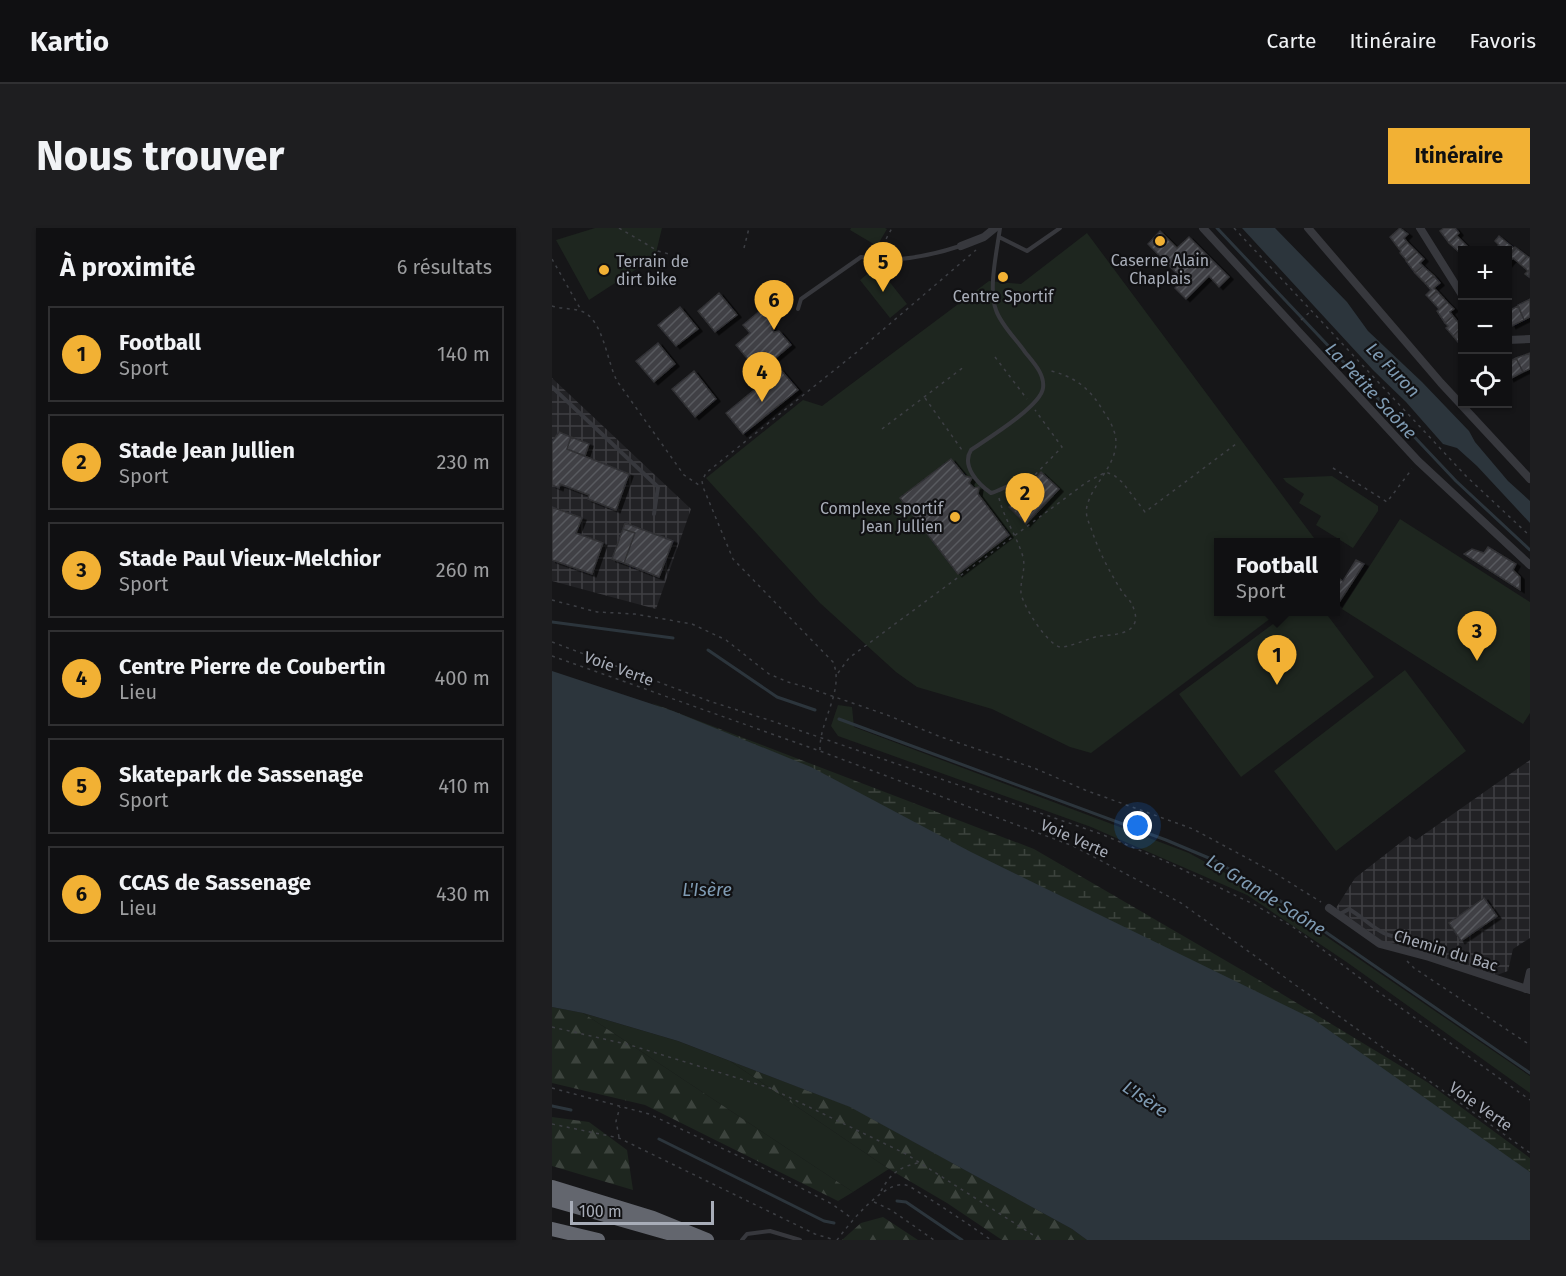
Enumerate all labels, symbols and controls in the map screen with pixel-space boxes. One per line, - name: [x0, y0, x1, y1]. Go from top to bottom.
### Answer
- text: Kartio: [30, 25, 109, 58]
- text: Carte: [1267, 28, 1316, 54]
- text: Itinéraire: [1349, 28, 1436, 54]
- text: Favoris: [1469, 28, 1536, 54]
- button: Itinéraire: [1388, 128, 1530, 184]
- text: Nous trouver: [36, 131, 284, 181]
- marker: Caserne Alain Chaplais: [1153, 234, 1167, 248]
- pin: 5: [864, 242, 902, 292]
- map controls: [1458, 246, 1512, 408]
- button: +: [1458, 246, 1512, 300]
- place label: Caserne Alain Chaplais: [1111, 251, 1209, 288]
- text: À proximité: [60, 252, 195, 283]
- place label: Terrain de dirt bike: [616, 252, 689, 289]
- text: 6 résultats: [397, 255, 492, 279]
- marker: Terrain de dirt bike: [597, 263, 611, 277]
- marker: Centre Sportif: [996, 270, 1010, 284]
- pin: 6: [754, 280, 794, 330]
- place label: Centre Sportif: [953, 287, 1055, 306]
- button: −: [1458, 300, 1512, 354]
- text: Football: [119, 329, 201, 356]
- water label: La Petite Saône: [1321, 338, 1421, 444]
- water label: Le Furon: [1361, 338, 1425, 402]
- text: 1: [77, 342, 86, 366]
- text: 140 m: [437, 342, 490, 366]
- pin: 4: [742, 352, 782, 402]
- button: locate: [1458, 354, 1512, 408]
- text: Sport: [119, 356, 168, 380]
- text: Stade Jean Jullien: [119, 437, 295, 464]
- text: 2: [76, 450, 87, 474]
- text: 230 m: [437, 450, 490, 474]
- text: Sport: [119, 464, 168, 488]
- pin: 2: [1006, 474, 1044, 523]
- place label: Complexe sportif Jean Jullien: [820, 499, 945, 536]
- marker: Complexe sportif Jean Jullien: [948, 510, 962, 524]
- popup: [1214, 538, 1340, 616]
- text: Stade Paul Vieux-Melchior: [119, 545, 381, 572]
- text: Football: [1236, 552, 1318, 579]
- text: 3: [76, 558, 87, 582]
- text: 260 m: [436, 558, 490, 582]
- text: Sport: [119, 572, 168, 596]
- text: Sport: [1236, 579, 1285, 603]
- pin: 3: [1458, 612, 1496, 661]
- pin: 1: [1258, 636, 1296, 685]
- street label: Voie Verte: [581, 647, 656, 690]
- text: Centre Pierre de Coubertin: [119, 653, 386, 680]
- text: 4: [76, 666, 87, 690]
- text: 400 m: [435, 666, 490, 690]
- text: Lieu: [119, 680, 157, 704]
- text: Skatepark de Sassenage: [119, 761, 363, 788]
- text: 5: [76, 774, 87, 798]
- text: 410 m: [438, 774, 490, 798]
- text: Sport: [119, 788, 168, 812]
- your location: [1123, 811, 1152, 840]
- street label: Voie Verte: [1038, 815, 1112, 862]
- water label: La Grande Saône: [1202, 850, 1330, 940]
- text: CCAS de Sassenage: [119, 869, 311, 896]
- water label: L'Isère: [682, 879, 732, 901]
- text: 6: [76, 882, 87, 906]
- text: 430 m: [436, 882, 490, 906]
- text: Lieu: [119, 896, 157, 920]
- street label: Chemin du Bac: [1391, 926, 1501, 975]
- water label: L'Isère: [1118, 1076, 1172, 1122]
- street label: Voie Verte: [1445, 1078, 1516, 1135]
- scale bar: [570, 1198, 714, 1226]
- text: 100 m: [579, 1202, 622, 1221]

